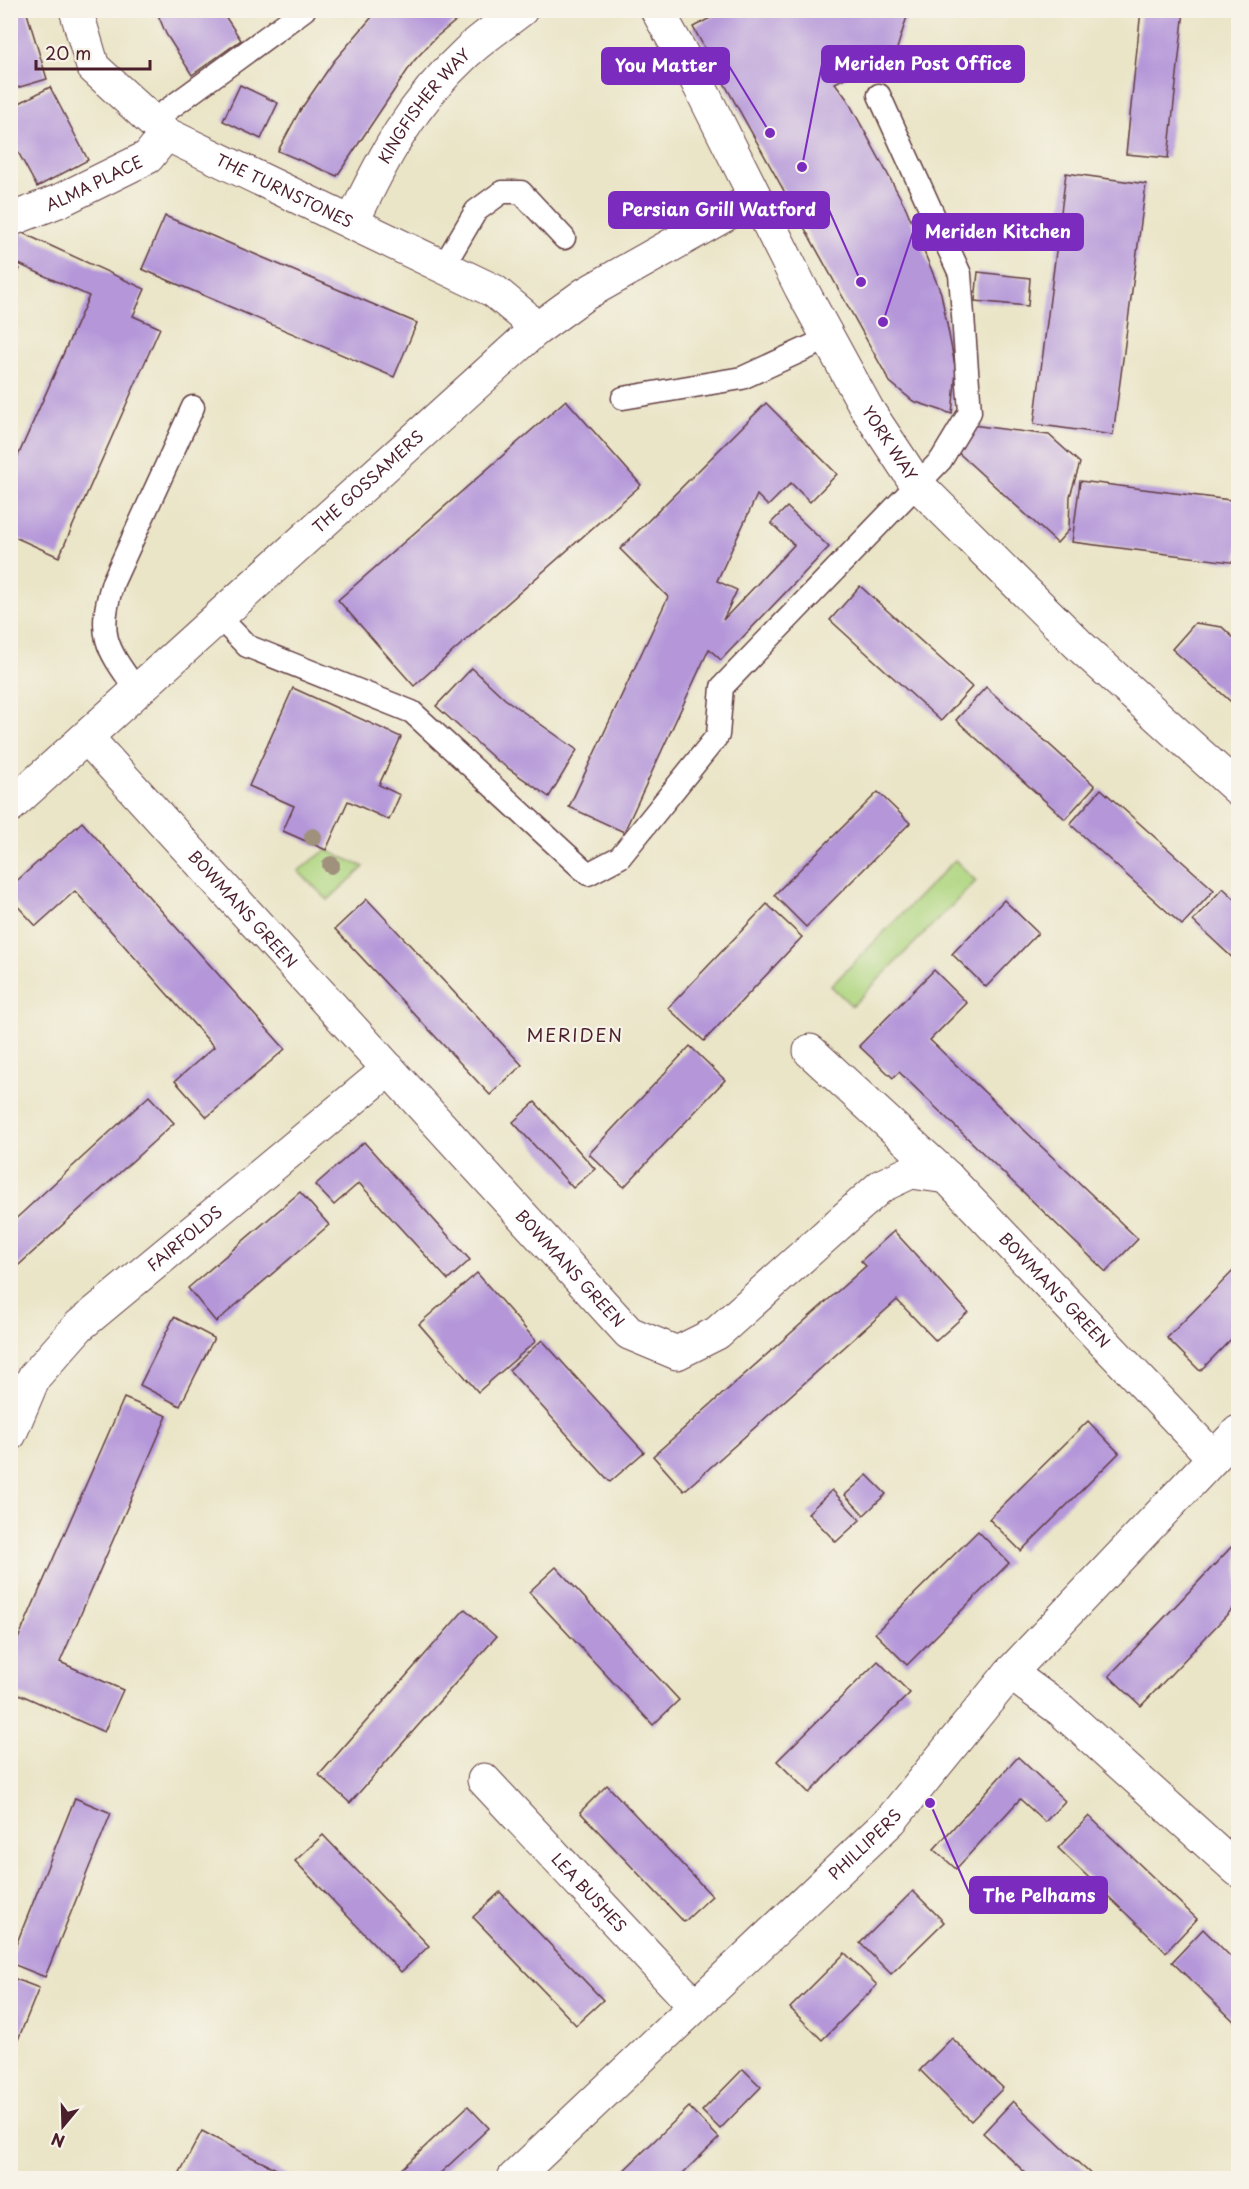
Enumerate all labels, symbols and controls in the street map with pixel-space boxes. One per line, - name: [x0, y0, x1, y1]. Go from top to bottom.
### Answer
- scale bar: [36, 33, 150, 71]
- text: 20 m: [45, 39, 91, 66]
- street label: KINGFISHER WAY: [371, 42, 475, 168]
- callout: Meriden Post Office: [822, 46, 1024, 82]
- callout: You Matter: [602, 48, 729, 84]
- text: Meriden Post Office: [834, 49, 1012, 76]
- text: You Matter: [615, 51, 718, 78]
- street label: THE TURNSTONES: [212, 147, 358, 233]
- street label: ALMA PLACE: [42, 149, 146, 216]
- callout: Persian Grill Watford: [609, 192, 829, 228]
- text: Persian Grill Watford: [622, 195, 816, 222]
- callout: Meriden Kitchen: [913, 214, 1083, 250]
- text: Meriden Kitchen: [925, 217, 1071, 244]
- street label: YORK WAY: [857, 401, 924, 485]
- street label: THE GOSSAMERS: [306, 424, 428, 538]
- street label: BOWMANS GREEN: [184, 844, 304, 973]
- district label: MERIDEN: [526, 1021, 624, 1048]
- street label: FAIRFOLDS: [141, 1199, 227, 1276]
- street label: BOWMANS GREEN: [511, 1203, 631, 1332]
- street label: BOWMANS GREEN: [994, 1226, 1116, 1353]
- street label: PHILLIPERS: [822, 1803, 906, 1885]
- street label: LEA BUSHES: [547, 1847, 633, 1937]
- callout: The Pelhams: [970, 1877, 1107, 1913]
- text: The Pelhams: [982, 1881, 1096, 1908]
- north arrow: [33, 2096, 93, 2156]
- text: N: [48, 2128, 68, 2155]

